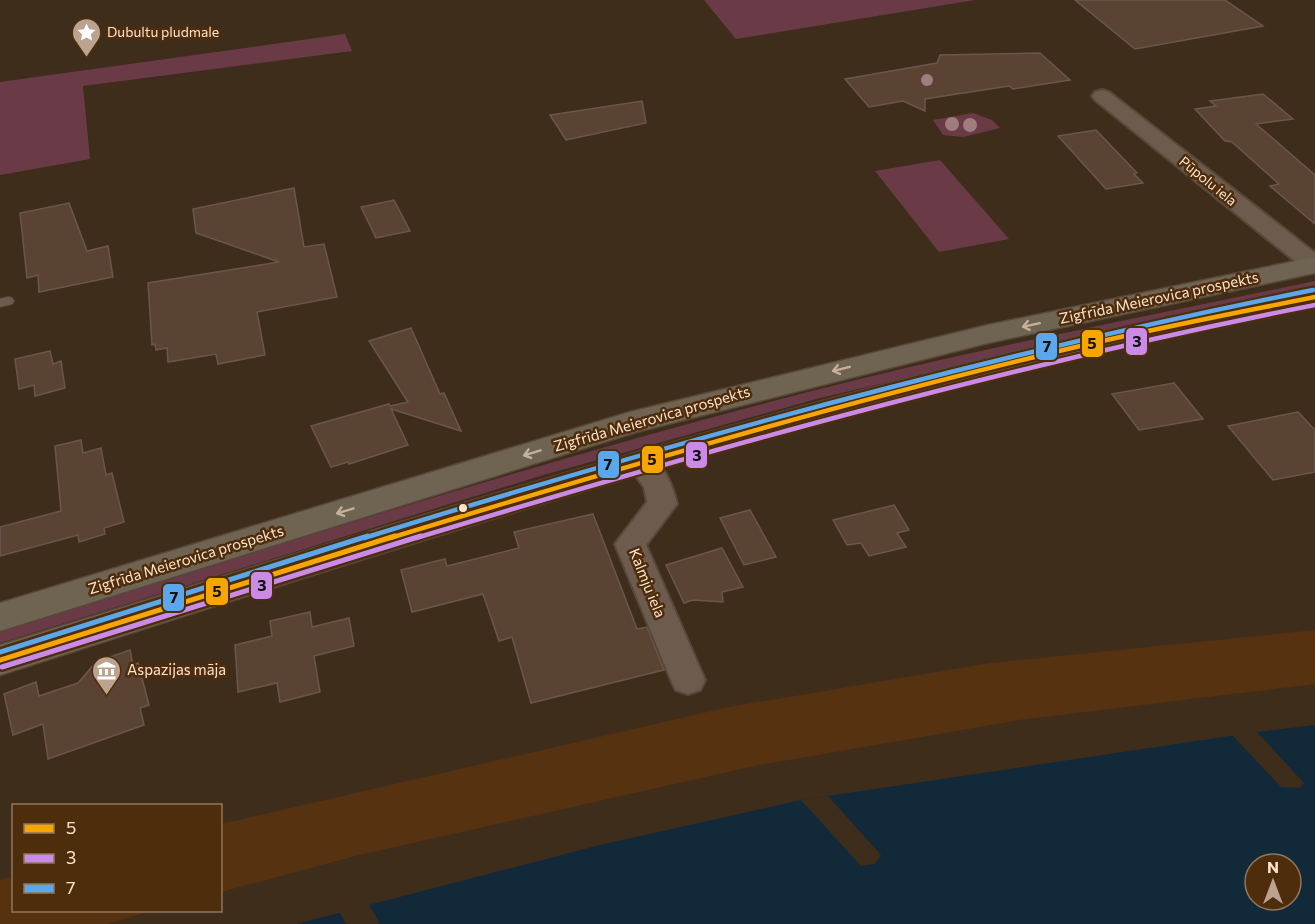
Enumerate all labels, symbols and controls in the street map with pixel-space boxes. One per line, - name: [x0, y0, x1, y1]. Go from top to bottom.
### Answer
- place icon: Dubultu pludmale: [70, 16, 102, 58]
- place label: Dubultu pludmale: [107, 23, 219, 40]
- street label: Pūpolu iela: [1176, 152, 1241, 209]
- street label: Zigfrīda Meierovica prospekts: [1057, 267, 1260, 327]
- one-way arrow: [1022, 320, 1042, 331]
- line badge: 3: [1125, 327, 1148, 356]
- line badge: 5: [1081, 329, 1104, 358]
- text: 3: [1132, 331, 1142, 350]
- line badge: 7: [1035, 332, 1058, 361]
- text: 5: [1087, 333, 1097, 352]
- text: 7: [1043, 336, 1052, 355]
- one-way arrow: [832, 364, 852, 375]
- street label: Zigfrīda Meierovica prospekts: [551, 381, 752, 455]
- line badge: 3: [685, 441, 708, 469]
- line badge: 5: [641, 445, 664, 474]
- text: 3: [692, 445, 702, 464]
- one-way arrow: [523, 448, 542, 459]
- text: 5: [647, 449, 657, 468]
- line badge: 7: [597, 450, 620, 479]
- text: 7: [604, 454, 613, 473]
- unlabelled marker: [457, 502, 469, 514]
- one-way arrow: [336, 506, 355, 517]
- street label: Zigfrīda Meierovica prospekts: [86, 521, 286, 597]
- street label: Kalmju iela: [626, 545, 670, 620]
- line badge: 3: [250, 571, 273, 600]
- text: 3: [257, 575, 267, 594]
- line badge: 5: [205, 577, 229, 606]
- text: 5: [212, 581, 222, 600]
- line badge: 7: [162, 583, 185, 612]
- text: 7: [170, 587, 179, 606]
- museum icon: Aspazijas māja: [90, 654, 122, 696]
- place label: Aspazijas māja: [127, 660, 226, 678]
- legend: [12, 804, 222, 912]
- text: 5: [66, 816, 76, 838]
- text: 3: [66, 846, 76, 868]
- north arrow: [1243, 852, 1303, 912]
- text: N: [1267, 857, 1279, 876]
- text: 7: [66, 876, 76, 898]

